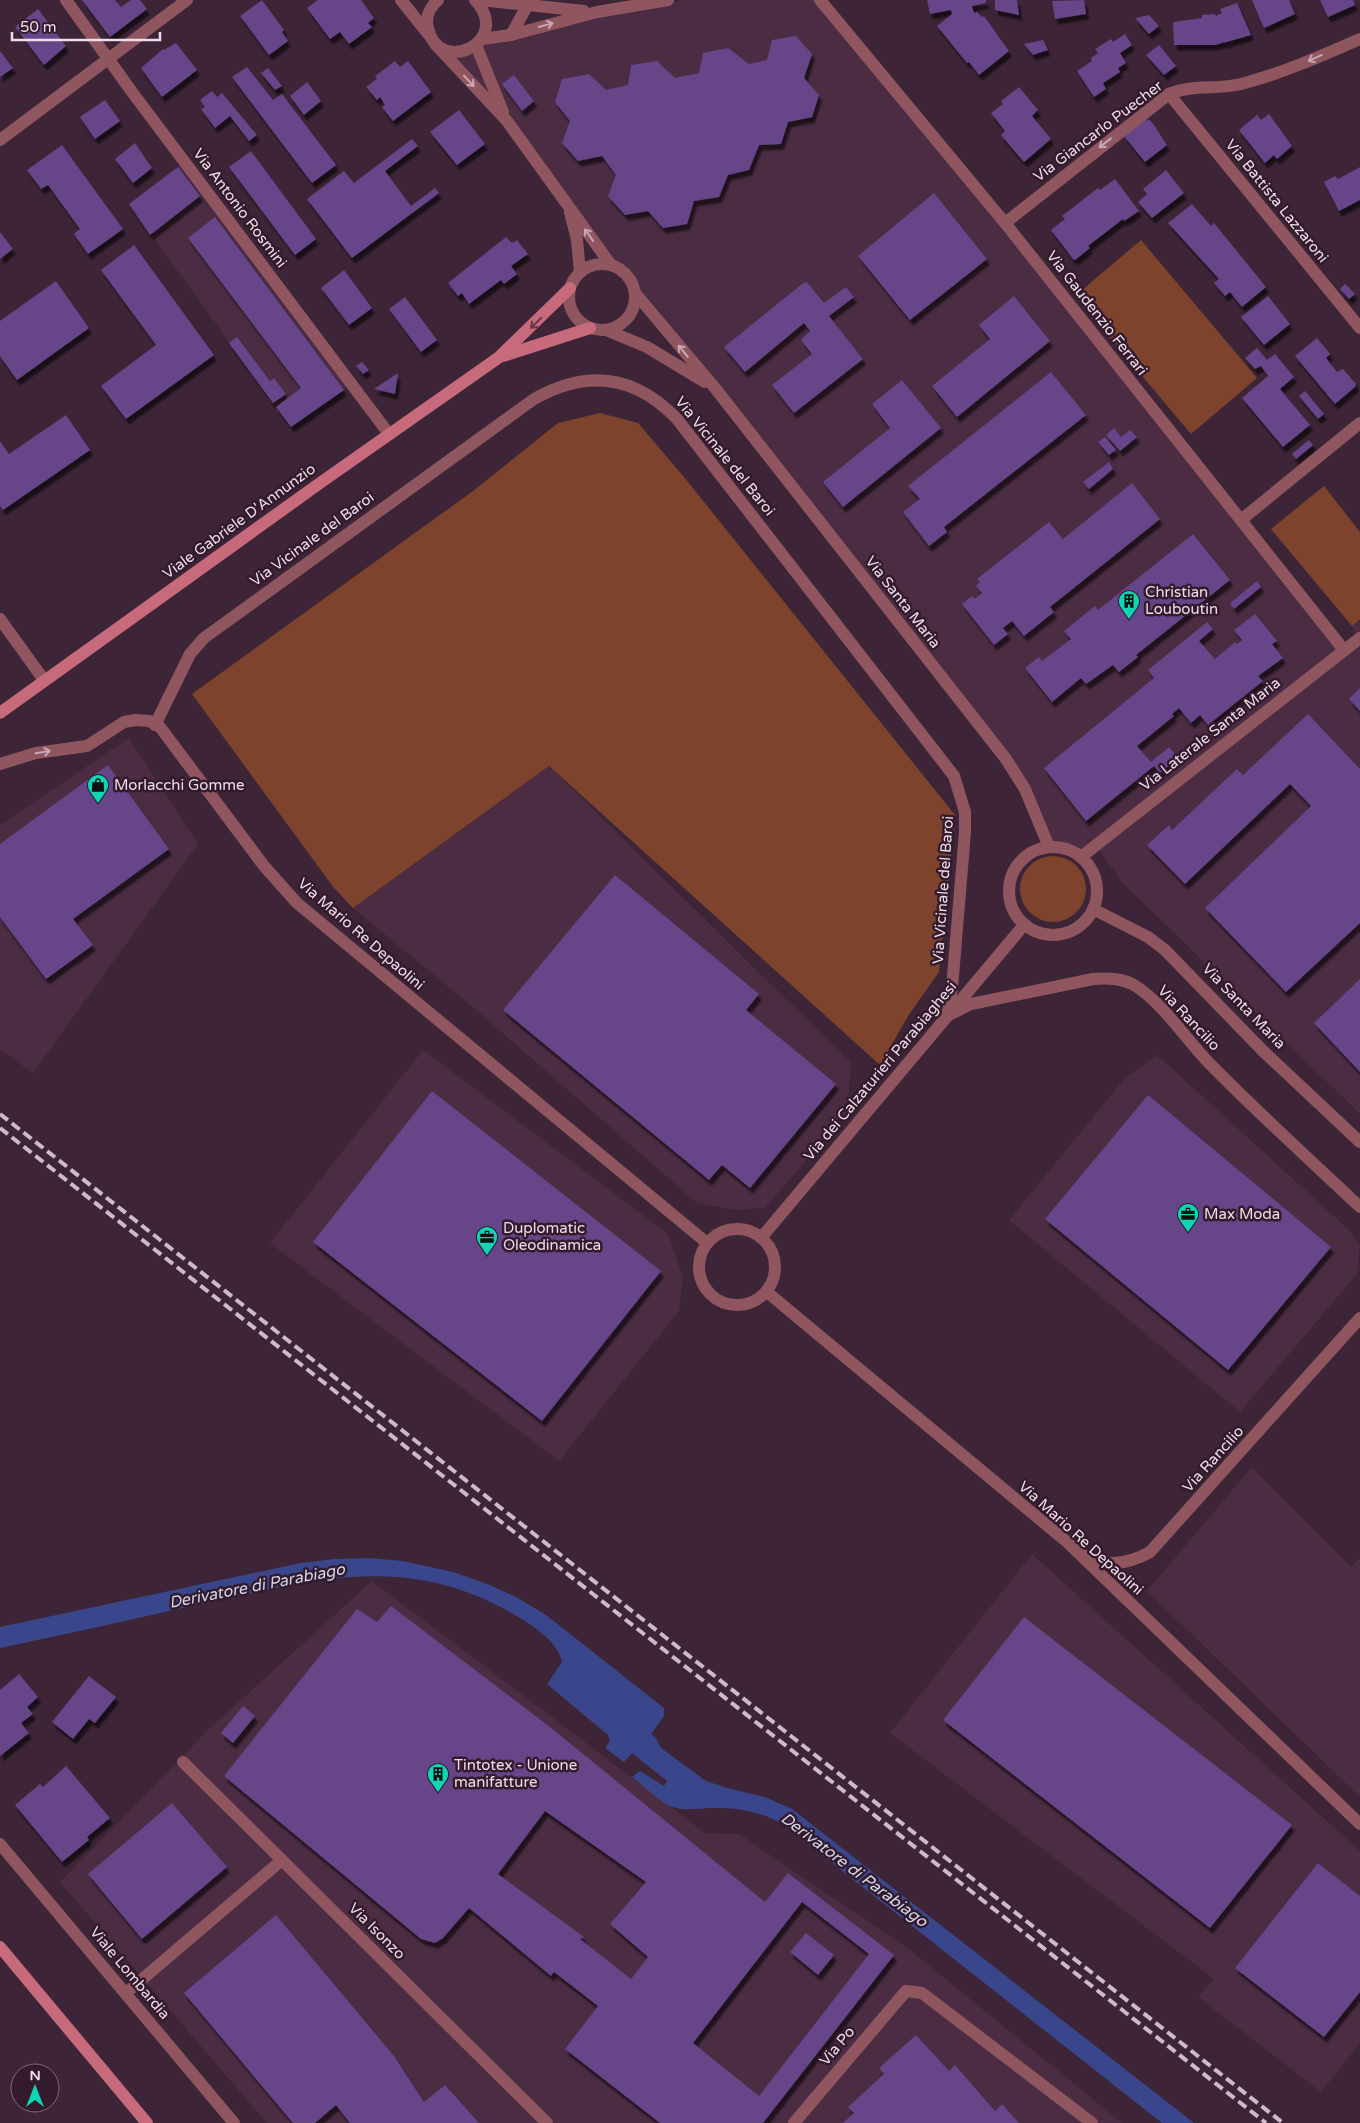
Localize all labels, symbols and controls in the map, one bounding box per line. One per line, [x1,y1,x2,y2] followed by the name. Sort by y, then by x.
[12,10,160,42] scale bar
[20,18,57,36] text: 50 m
[538,20,554,29] one-way arrow
[1308,54,1323,64] one-way arrow
[464,74,475,87] one-way arrow
[1030,76,1166,185] street label: Via Giancarlo Puecher
[1222,136,1332,266] street label: Via Battista Lazzaroni
[1099,138,1112,149] one-way arrow
[189,145,291,271] street label: Via Antonio Rosmini
[584,228,594,242] one-way arrow
[1043,247,1151,379] street label: Via Gaudenzio Ferrari
[529,317,542,329] one-way arrow
[678,345,689,358] one-way arrow
[671,393,779,519] street label: Via Vicinale del Baroi
[159,460,319,582] street label: Viale Gabriele D'Annunzio
[247,488,377,590] street label: Via Vicinale del Baroi
[861,552,945,652] street label: Via Santa Maria
[1145,583,1218,618] place label: Christian Louboutin
[1117,589,1141,620] building icon: Christian Louboutin
[1136,674,1284,794] street label: Via Laterale Santa Maria
[35,747,51,757] one-way arrow
[86,773,110,804] shop icon: Morlacchi Gomme
[114,776,245,794] place label: Morlacchi Gomme
[929,815,957,965] street label: Via Vicinale del Baroi
[294,874,428,994] street label: Via Mario Re Depaolini
[1199,960,1289,1052] street label: Via Santa Maria
[800,978,960,1164] street label: Via dei Calzaturieri Parabiaghesi
[1154,982,1224,1054] street label: Via Rancilio
[1176,1202,1200,1233] office icon: Max Moda
[1204,1205,1280,1223] place label: Max Moda
[503,1219,601,1254] place label: Duplomatic Oleodinamica
[475,1225,499,1256] office icon: Duplomatic Oleodinamica
[1179,1422,1247,1496] street label: Via Rancilio
[1015,1477,1147,1599] street label: Via Mario Re Depaolini
[167,1559,348,1613] water label: Derivatore di Parabiago
[454,1756,577,1791] place label: Tintotex - Unione manifatture
[426,1762,450,1793] building icon: Tintotex - Unione manifatture
[777,1808,932,1932] water label: Derivatore di Parabiago
[345,1899,409,1963] street label: Via Isonzo
[86,1923,174,2023] street label: Viale Lombardia
[816,2023,858,2069] street label: Via Po
[10,2063,60,2113] north arrow
[29,2067,41,2084] text: N

